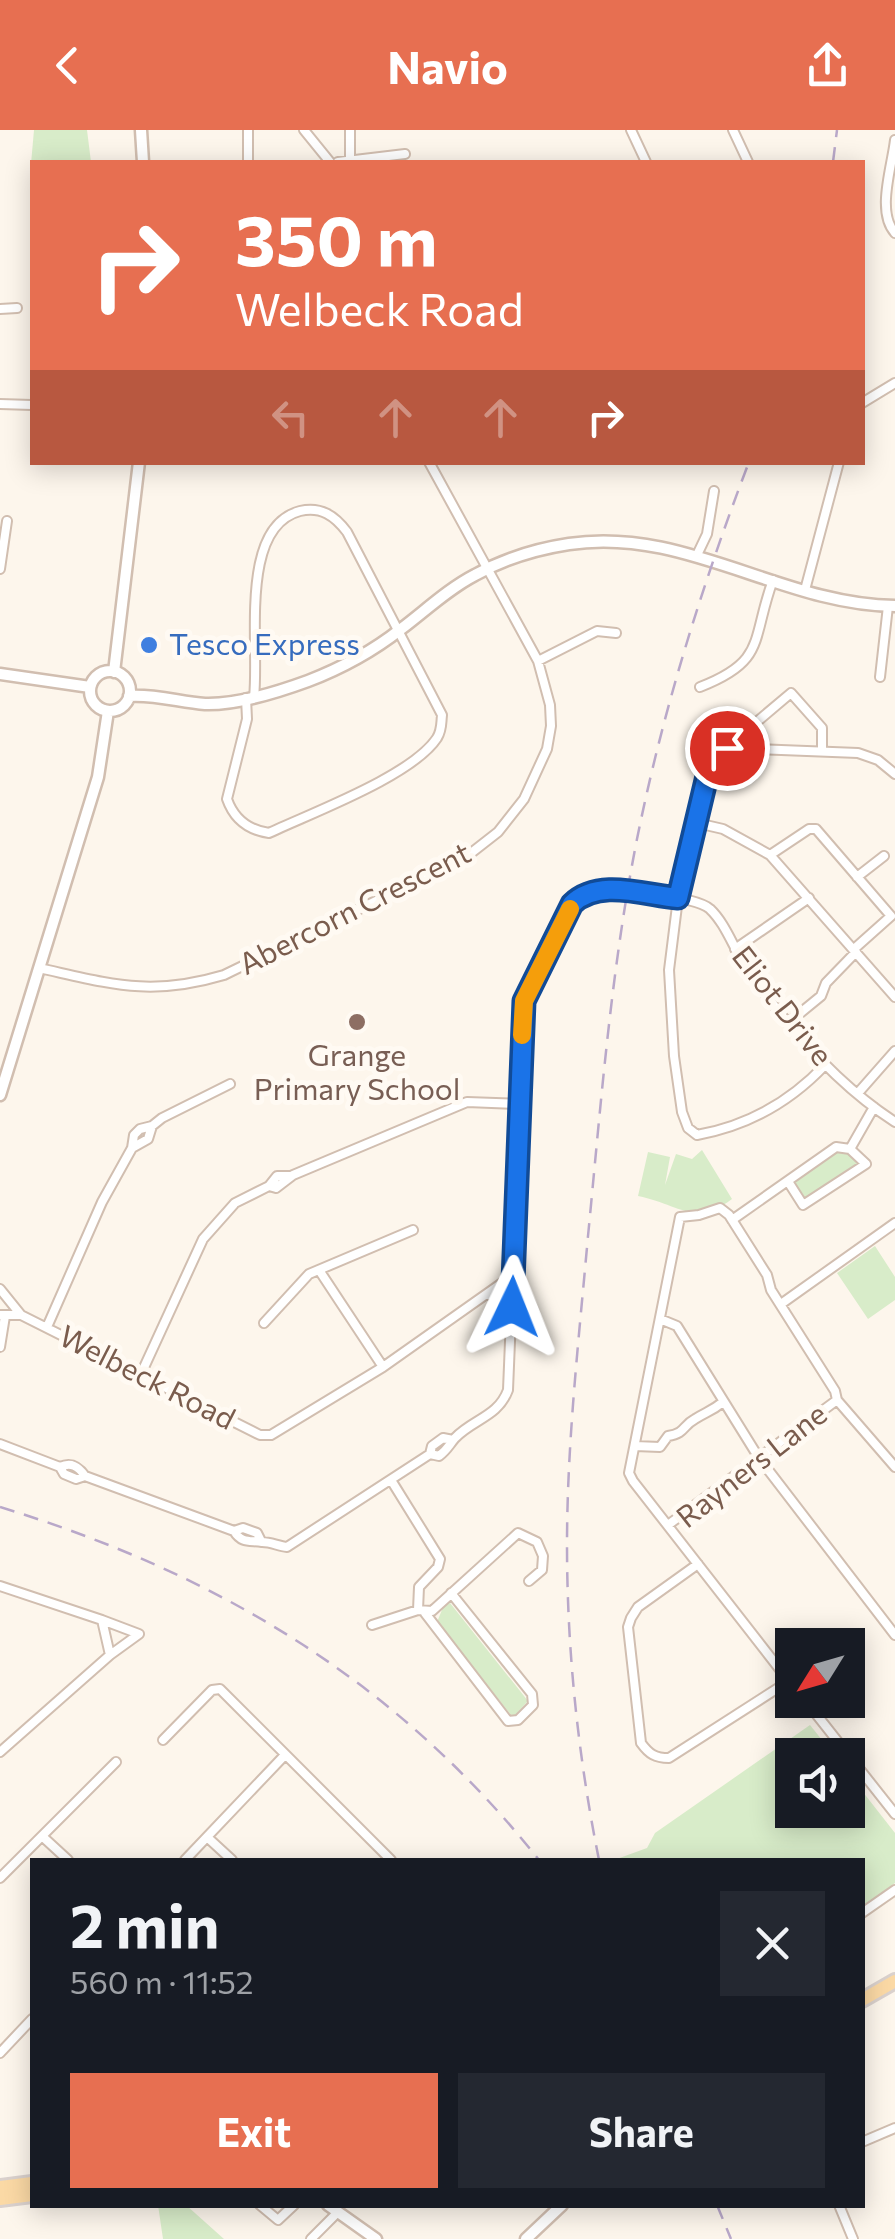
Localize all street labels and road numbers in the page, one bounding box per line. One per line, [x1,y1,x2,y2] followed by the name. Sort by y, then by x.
[232,832,476,981] street label: Abercorn Crescent
[726,937,842,1072] street label: Eliot Drive
[54,1316,242,1436] street label: Welbeck Road
[668,1394,833,1534] street label: Rayners Lane

